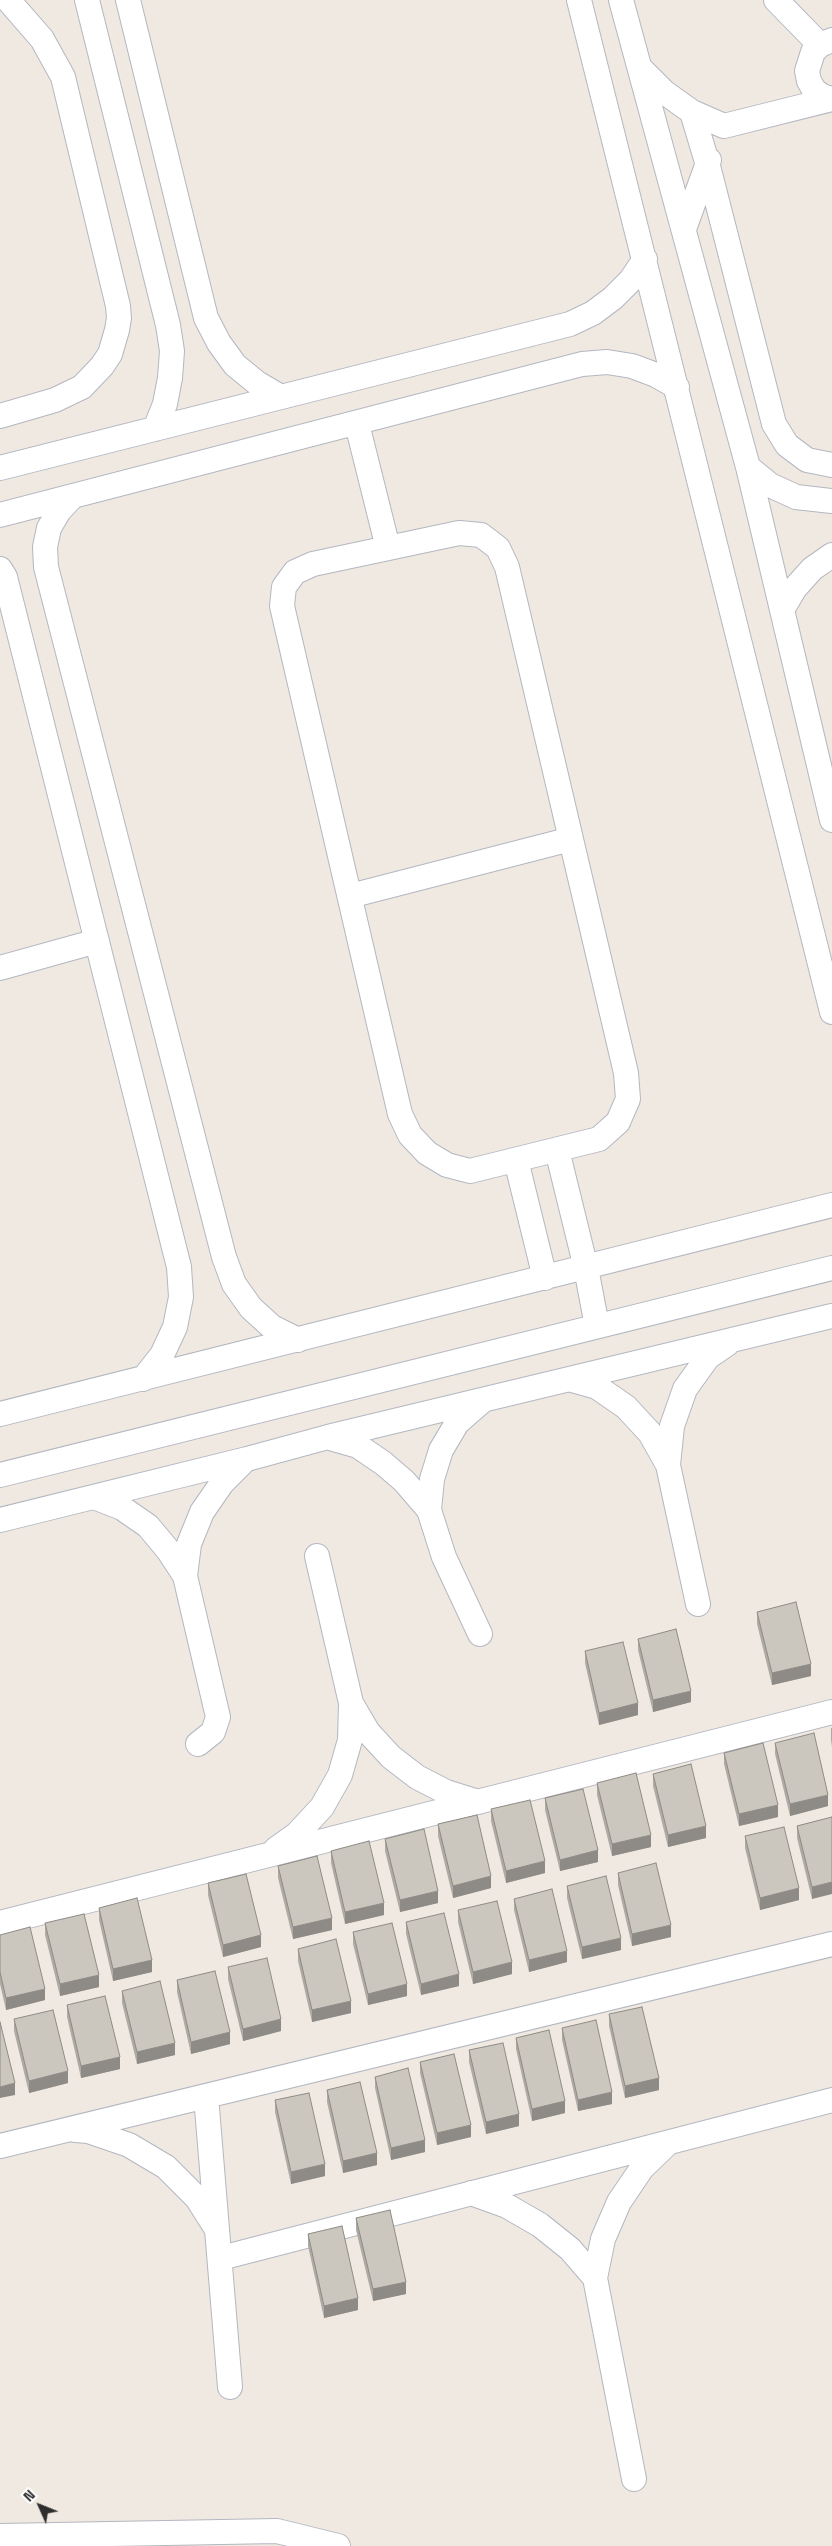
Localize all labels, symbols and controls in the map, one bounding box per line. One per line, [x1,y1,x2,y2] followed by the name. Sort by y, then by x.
[15,2481,65,2531] north arrow
[19,2486,39,2505] text: N

